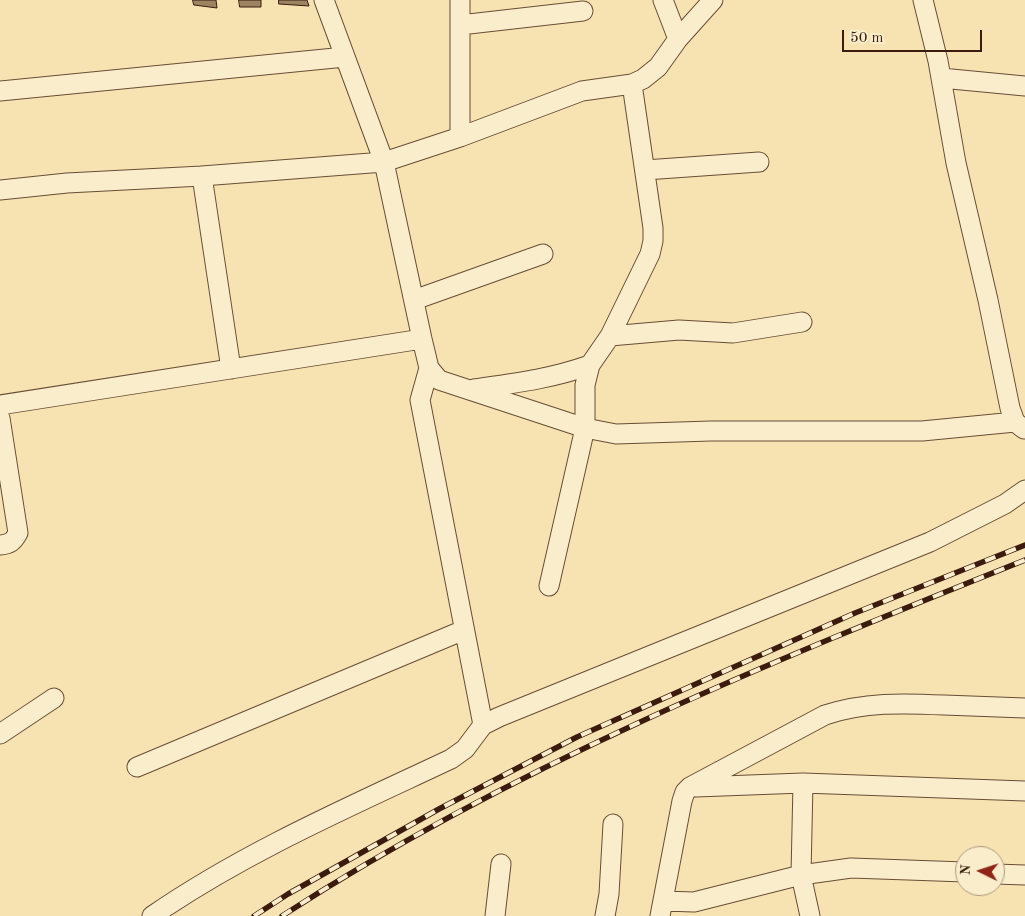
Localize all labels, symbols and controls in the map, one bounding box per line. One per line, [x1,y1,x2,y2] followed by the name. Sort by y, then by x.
[845,20,985,52] scale bar
[850,31,884,46] text: 50 m
[955,846,1005,896] north arrow
[959,864,973,876] text: N

